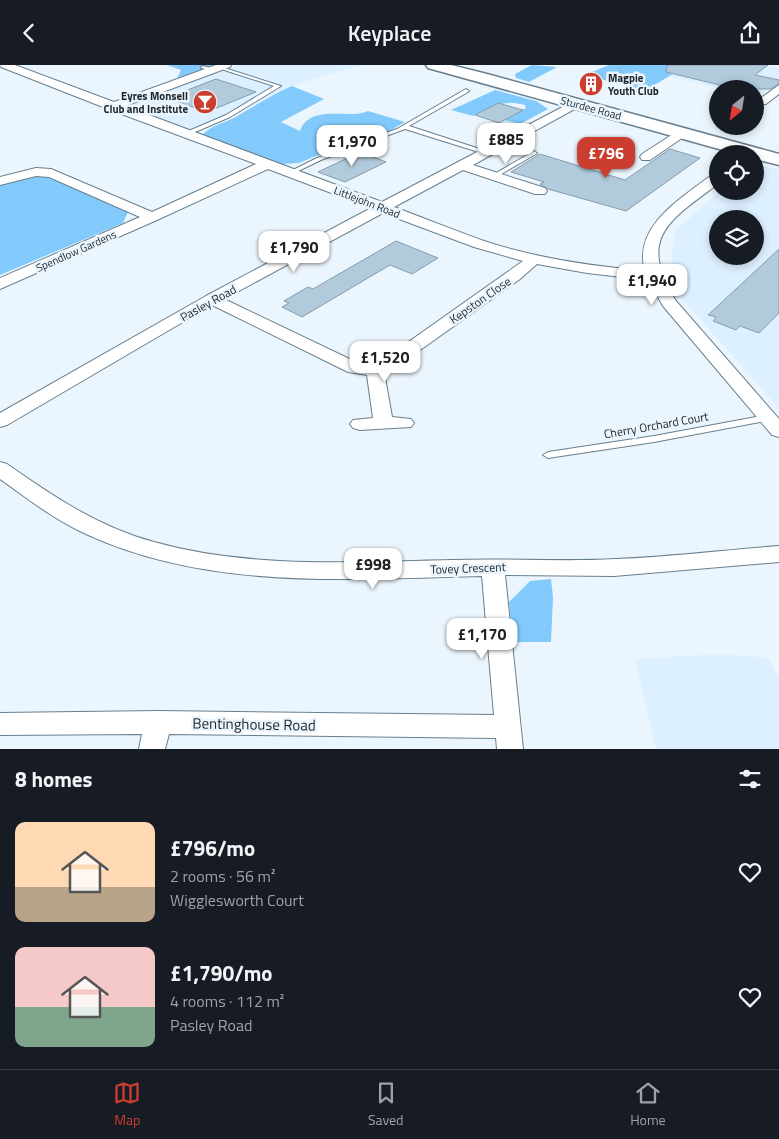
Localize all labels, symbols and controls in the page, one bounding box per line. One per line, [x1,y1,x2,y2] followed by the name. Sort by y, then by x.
[348,16,431,50] text: Keyplace
[15,19,43,47] icon: back
[736,19,764,47] icon: share
[608,70,659,99] place label: Magpie Youth Club
[578,71,604,97] building icon: Magpie Youth Club
[709,80,764,135] north arrow
[709,80,764,265] map controls
[103,88,188,117] place label: Eyres Monsell Club and Institute
[192,89,218,115] bar icon: Eyres Monsell Club and Institute
[559,92,623,124] street label: Sturdee Road
[476,123,536,165] pin: £885
[311,124,393,167] pin: £1,970
[488,127,524,151] text: £885
[327,129,377,153] text: £1,970
[576,137,636,179] pin: £796
[588,141,624,165] text: £796
[709,145,764,200] button: locate
[332,182,403,222] street label: Littlejohn Road
[709,210,764,265] button: layers
[33,226,119,276] street label: Spendlow Gardens
[253,231,335,273] pin: £1,790
[269,235,319,259] text: £1,790
[611,263,693,306] pin: £1,940
[627,268,677,292] text: £1,940
[445,272,515,328] street label: Kepston Close
[176,280,240,326] street label: Pasley Road
[344,341,426,383] pin: £1,520
[360,345,410,369] text: £1,520
[602,406,711,444] street label: Cherry Orchard Court
[343,547,403,590] pin: £998
[355,552,391,576] text: £998
[430,557,507,579] street label: Tovey Crescent
[441,617,523,660] pin: £1,170
[457,622,507,646] text: £1,170
[192,711,316,737] street label: Bentinghouse Road
[15,763,92,795] text: 8 homes
[736,765,764,793] icon: filters
[170,832,255,864] text: £796/mo
[55,842,115,902] icon: home
[736,858,764,886] icon: heart
[170,864,275,888] text: 2 rooms · 56 m²
[170,888,304,912] text: Wigglesworth Court
[170,957,272,989] text: £1,790/mo
[55,967,115,1027] icon: home
[736,983,764,1011] icon: heart
[170,989,284,1013] text: 4 rooms · 112 m²
[170,1013,252,1037] text: Pasley Road
[113,1079,141,1130] tab: Map
[368,1079,404,1130] tab: Saved
[630,1079,666,1130] tab: Home

